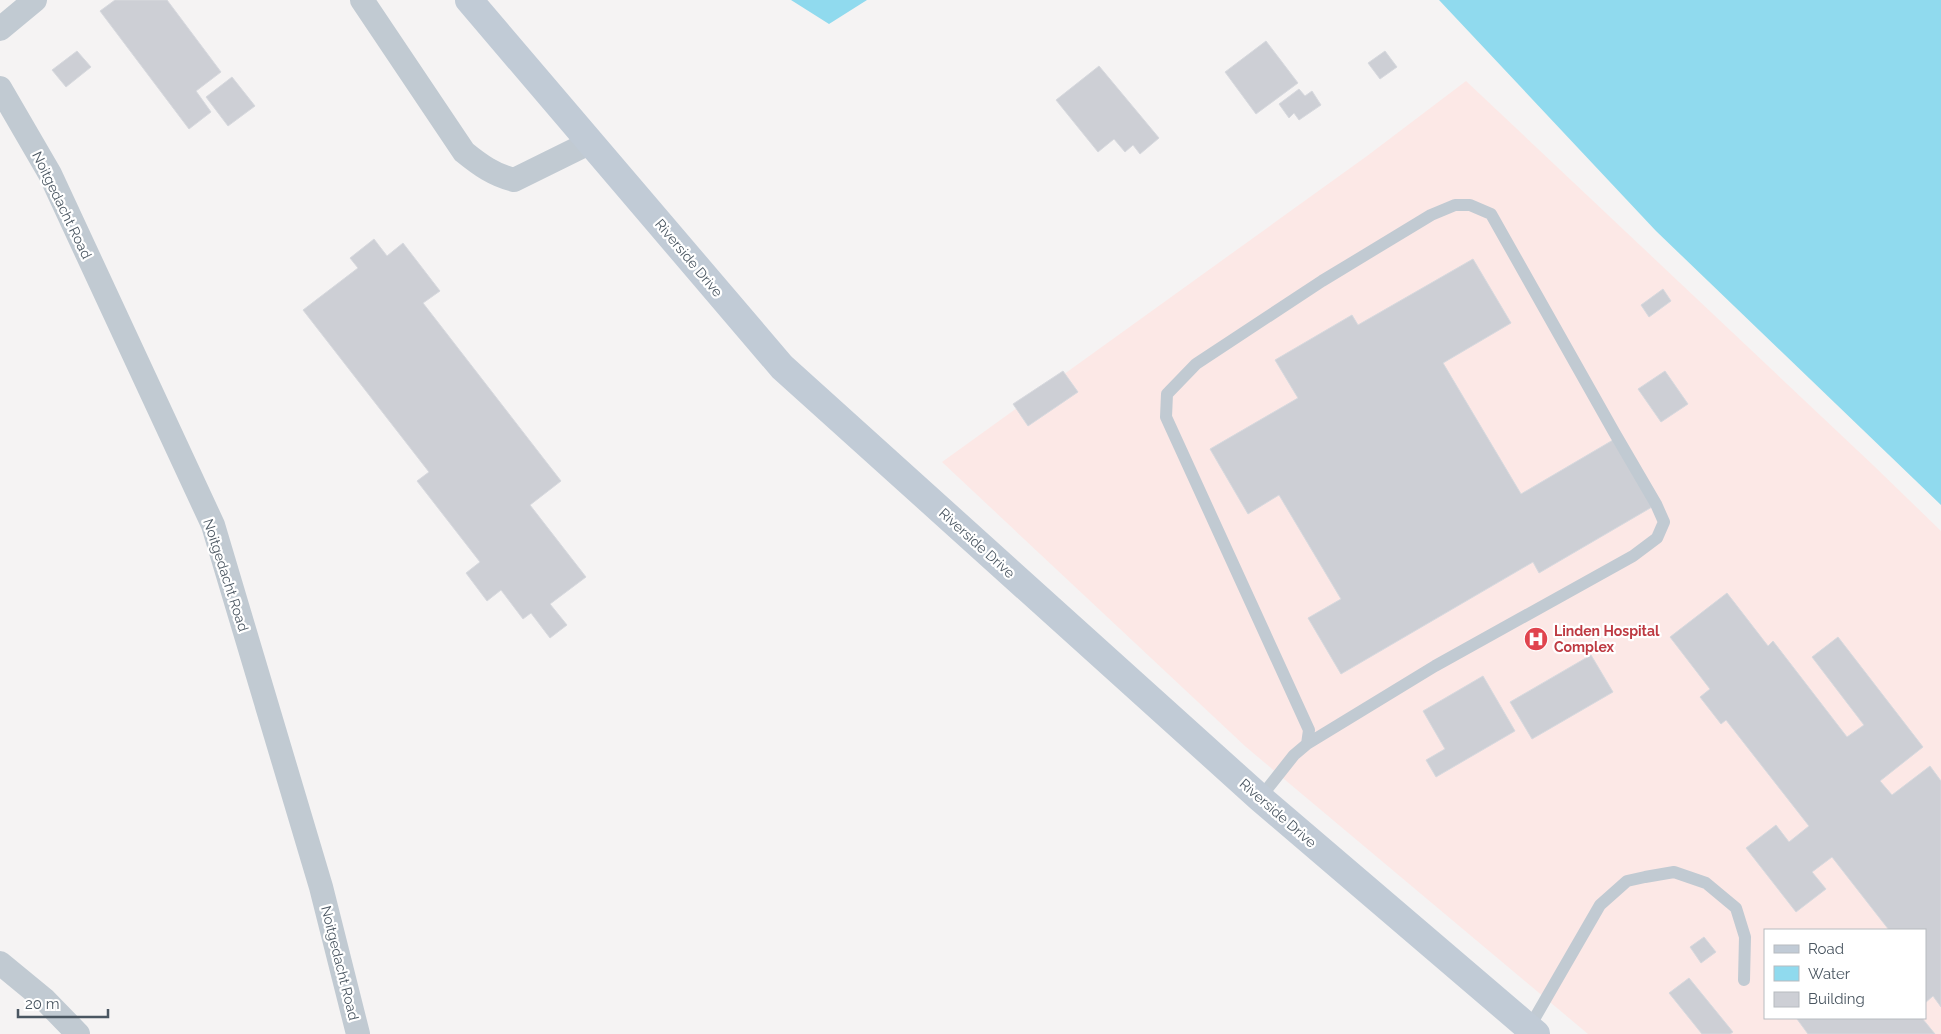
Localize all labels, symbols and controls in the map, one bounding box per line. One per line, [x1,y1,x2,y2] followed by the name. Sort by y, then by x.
[29,149,95,261] street label: Noitgedacht Road
[652,216,726,300] street label: Riverside Drive
[936,505,1018,581] street label: Riverside Drive
[200,517,252,633] street label: Noitgedacht Road
[1554,623,1660,655] place label: Linden Hospital Complex
[1523,626,1549,652] hospital icon: Linden Hospital Complex
[1236,775,1320,851] street label: Riverside Drive
[318,904,362,1022] street label: Noitgedacht Road
[1764,929,1926,1019] legend
[1808,940,1844,958] text: Road
[1808,965,1851,983] text: Water
[18,986,108,1018] scale bar
[1808,990,1865,1008] text: Building
[25,995,60,1013] text: 20 m

